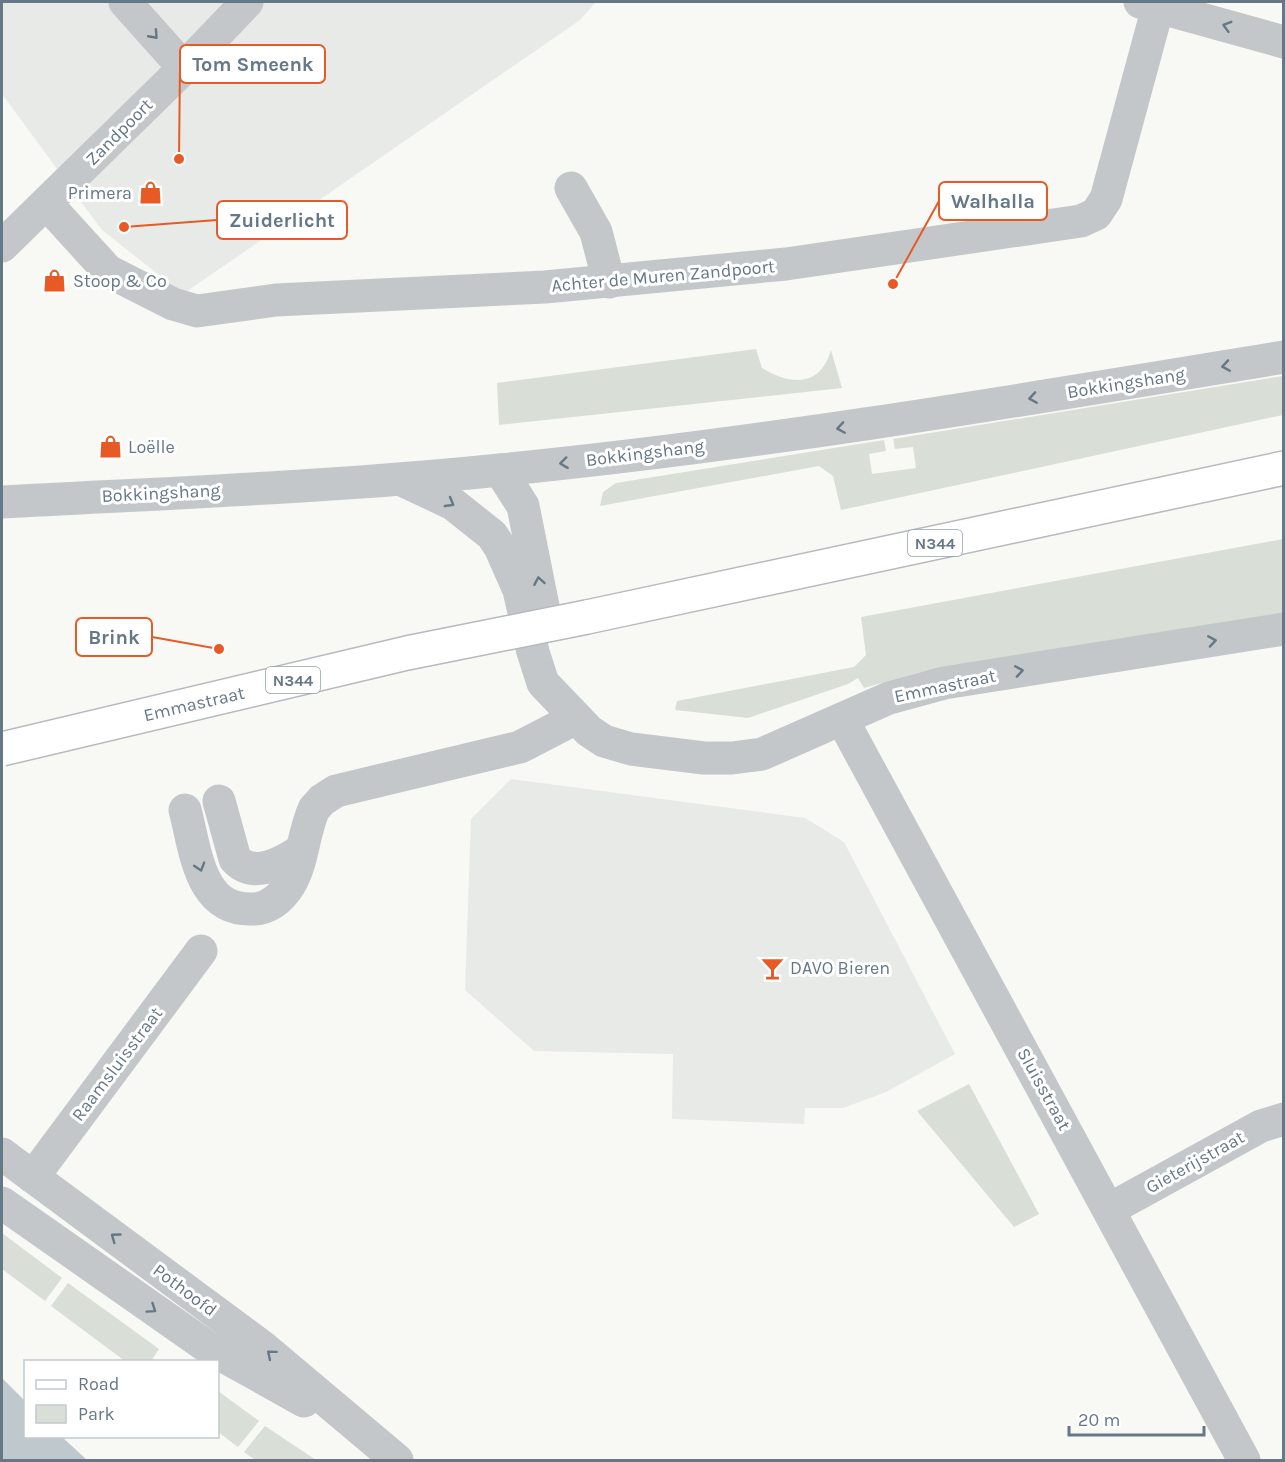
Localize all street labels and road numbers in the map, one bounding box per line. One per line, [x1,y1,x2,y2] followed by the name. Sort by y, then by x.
[81,94,157,170] street label: Zandpoort
[550,255,776,297] street label: Achter de Muren Zandpoort
[1066,363,1186,403] street label: Bokkingshang
[585,435,705,471] street label: Bokkingshang
[101,479,221,507] street label: Bokkingshang
[908,530,962,556] road number: N344
[892,664,998,707] street label: Emmastraat
[266,667,320,693] road number: N344
[141,682,247,726] street label: Emmastraat
[67,1002,167,1125] street label: Raamsluisstraat
[1012,1044,1076,1134] street label: Sluisstraat
[1142,1126,1248,1198] street label: Gieterijstraat
[149,1259,221,1321] street label: Pothoofd

